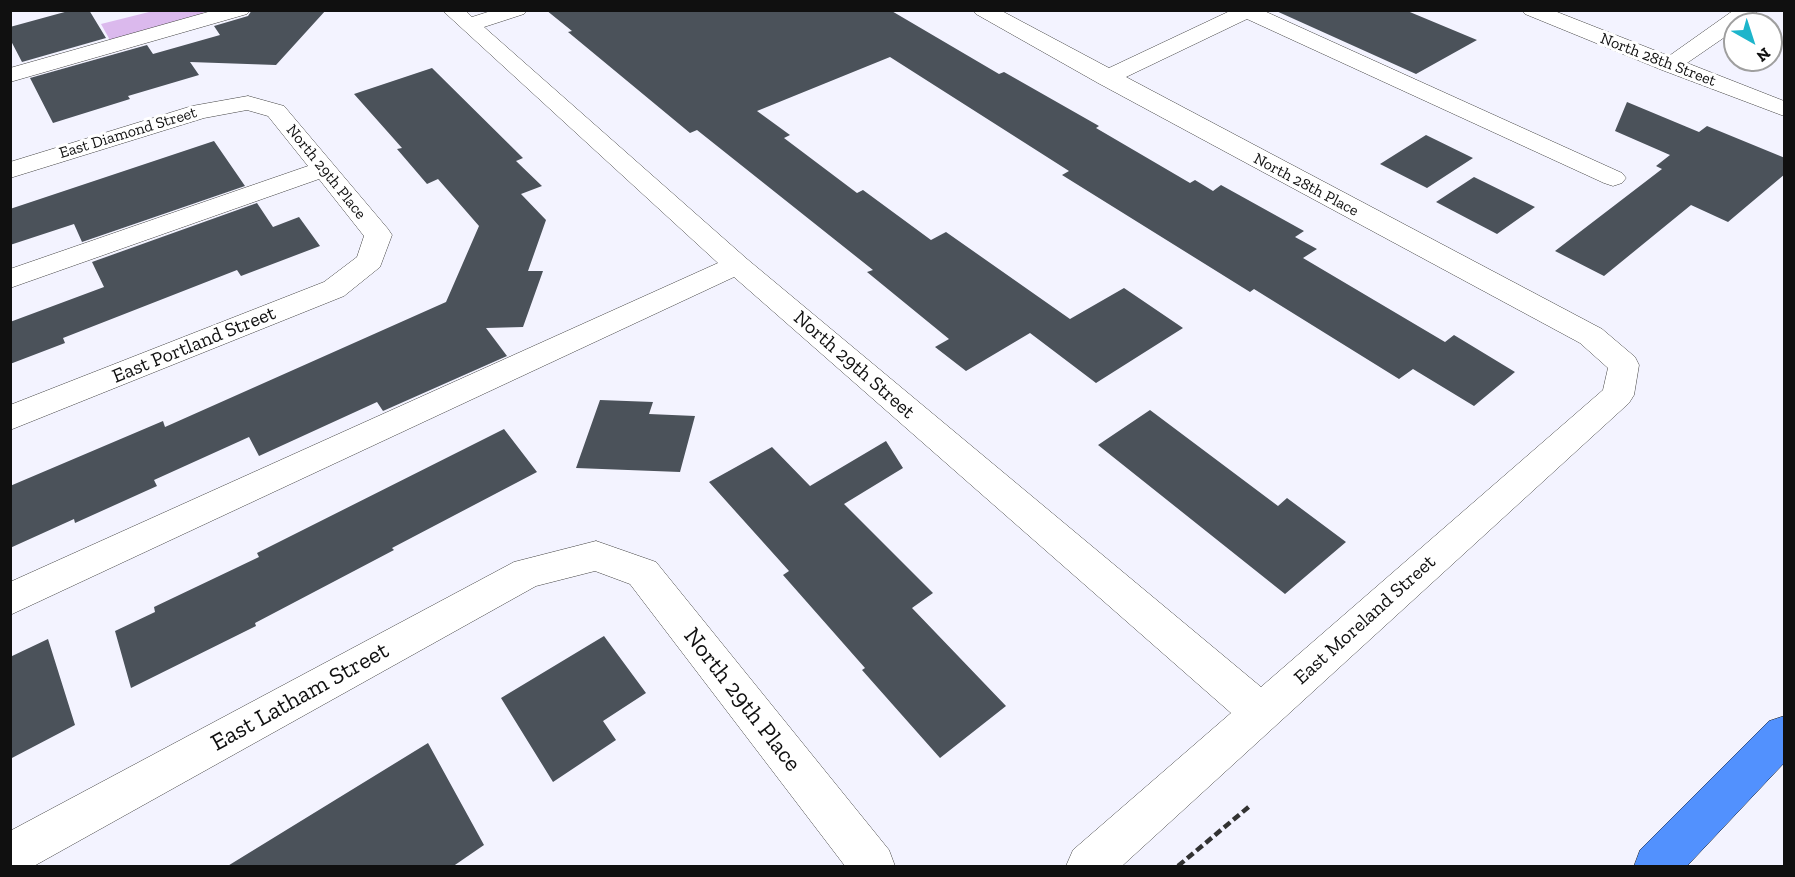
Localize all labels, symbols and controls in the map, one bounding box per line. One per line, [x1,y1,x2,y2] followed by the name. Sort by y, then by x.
[1723,12,1783,72] north arrow
[1597,29,1719,91] street label: North 28th Street
[1753,44,1774,66] text: N
[57,103,199,163] street label: East Diamond Street
[282,121,370,223] street label: North 29th Place
[1250,149,1362,221] street label: North 28th Place
[109,301,279,389] street label: East Portland Street
[788,306,920,424] street label: North 29th Street
[1289,550,1441,690] street label: East Moreland Street
[677,622,807,778] street label: North 29th Place
[206,636,394,758] street label: East Latham Street

